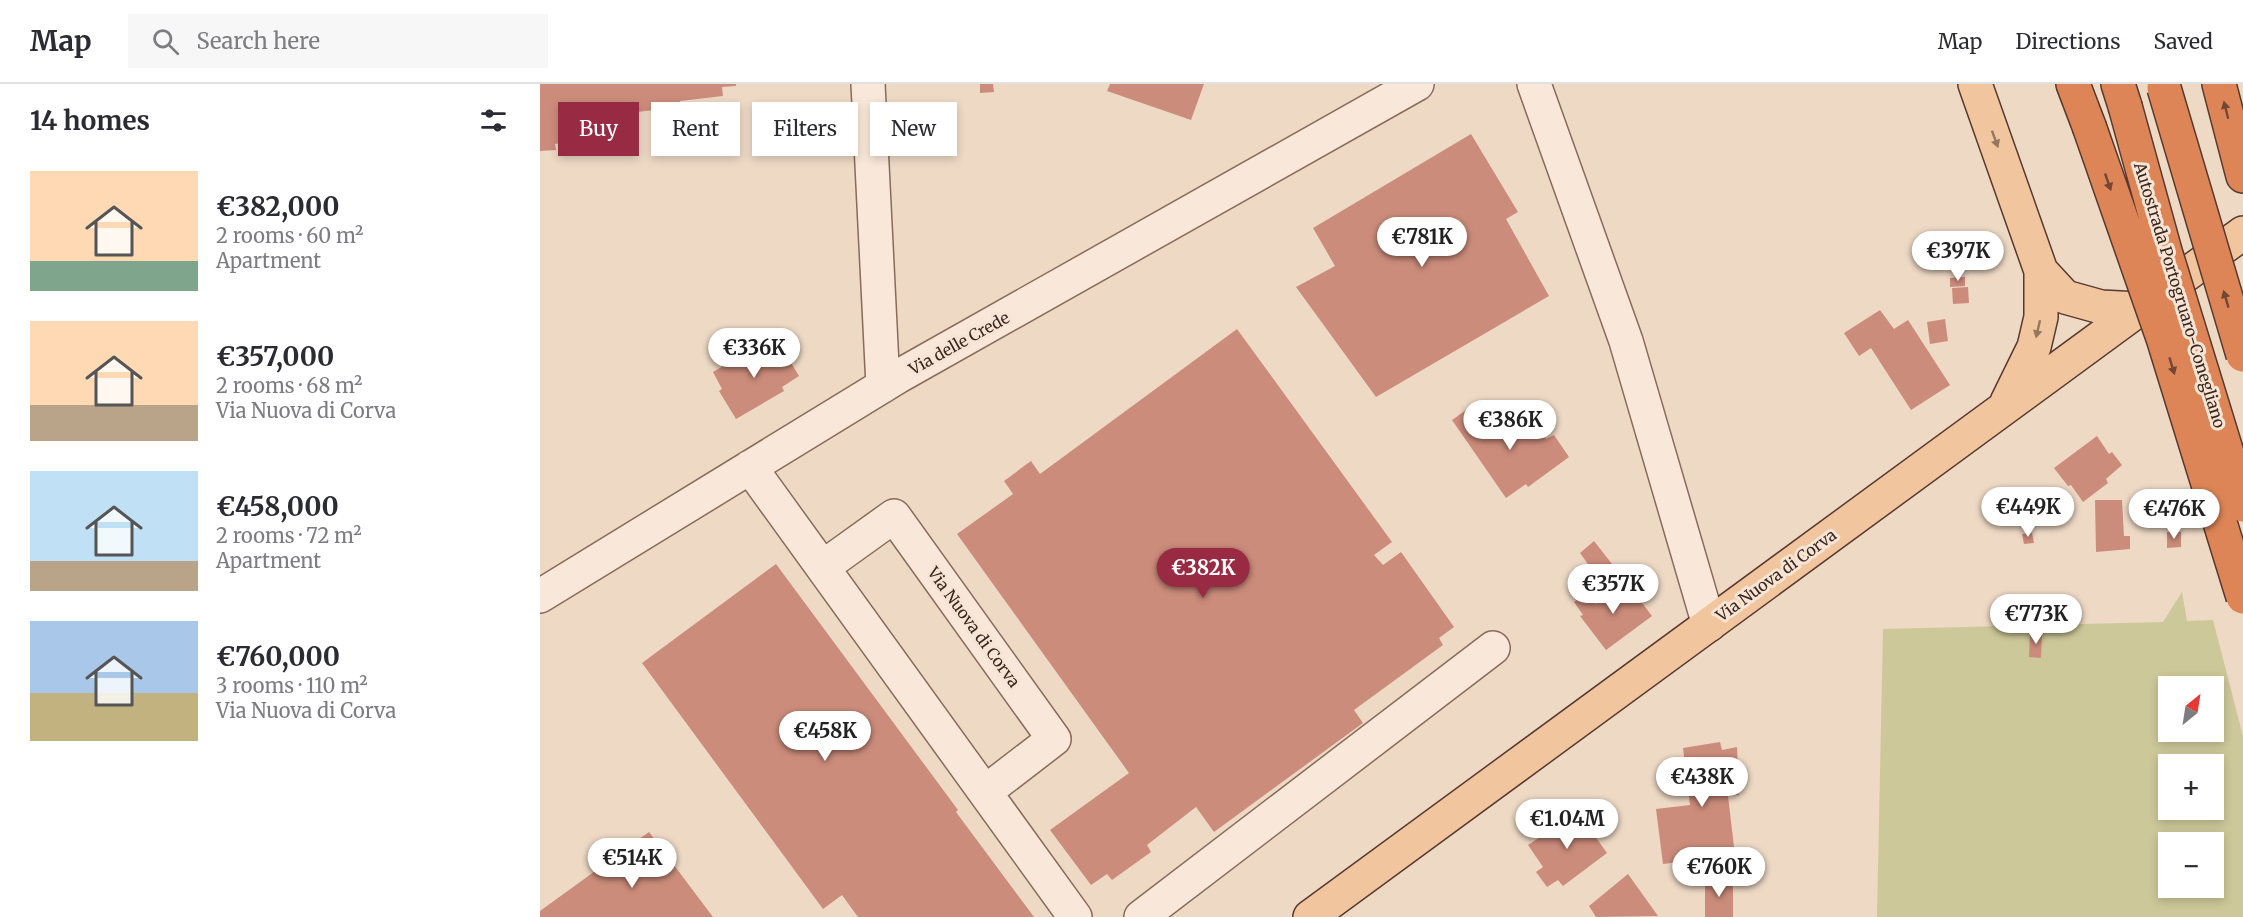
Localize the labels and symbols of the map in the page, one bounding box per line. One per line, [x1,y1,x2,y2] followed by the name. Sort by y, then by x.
[2221,101,2230,119] one-way arrow
[1990,130,2000,148] one-way arrow
[2130,159,2230,430] street label: Autostrada Portogruaro-Conegliano
[2104,173,2114,191] one-way arrow
[1380,217,1464,268] pin: €781K
[1916,231,2000,282] pin: €397K
[2221,290,2230,308] one-way arrow
[904,307,1013,379] street label: Via delle Crede
[2033,320,2043,339] one-way arrow
[712,328,796,379] pin: €336K
[2167,357,2177,375] one-way arrow
[1468,400,1552,451] pin: €386K
[1986,487,2070,538] pin: €449K
[2132,489,2216,540] pin: €476K
[1711,524,1841,626] street label: Via Nuova di Corva
[1161,548,1245,599] pin: €382K
[923,562,1025,692] street label: Via Nuova di Corva
[1571,564,1655,615] pin: €357K
[1994,594,2078,645] pin: €773K
[2158,676,2224,742] north arrow
[783,711,867,762] pin: €458K
[1660,757,1744,808] pin: €438K
[1518,799,1616,850] pin: €1.04M
[590,838,674,889] pin: €514K
[1677,847,1761,898] pin: €760K

